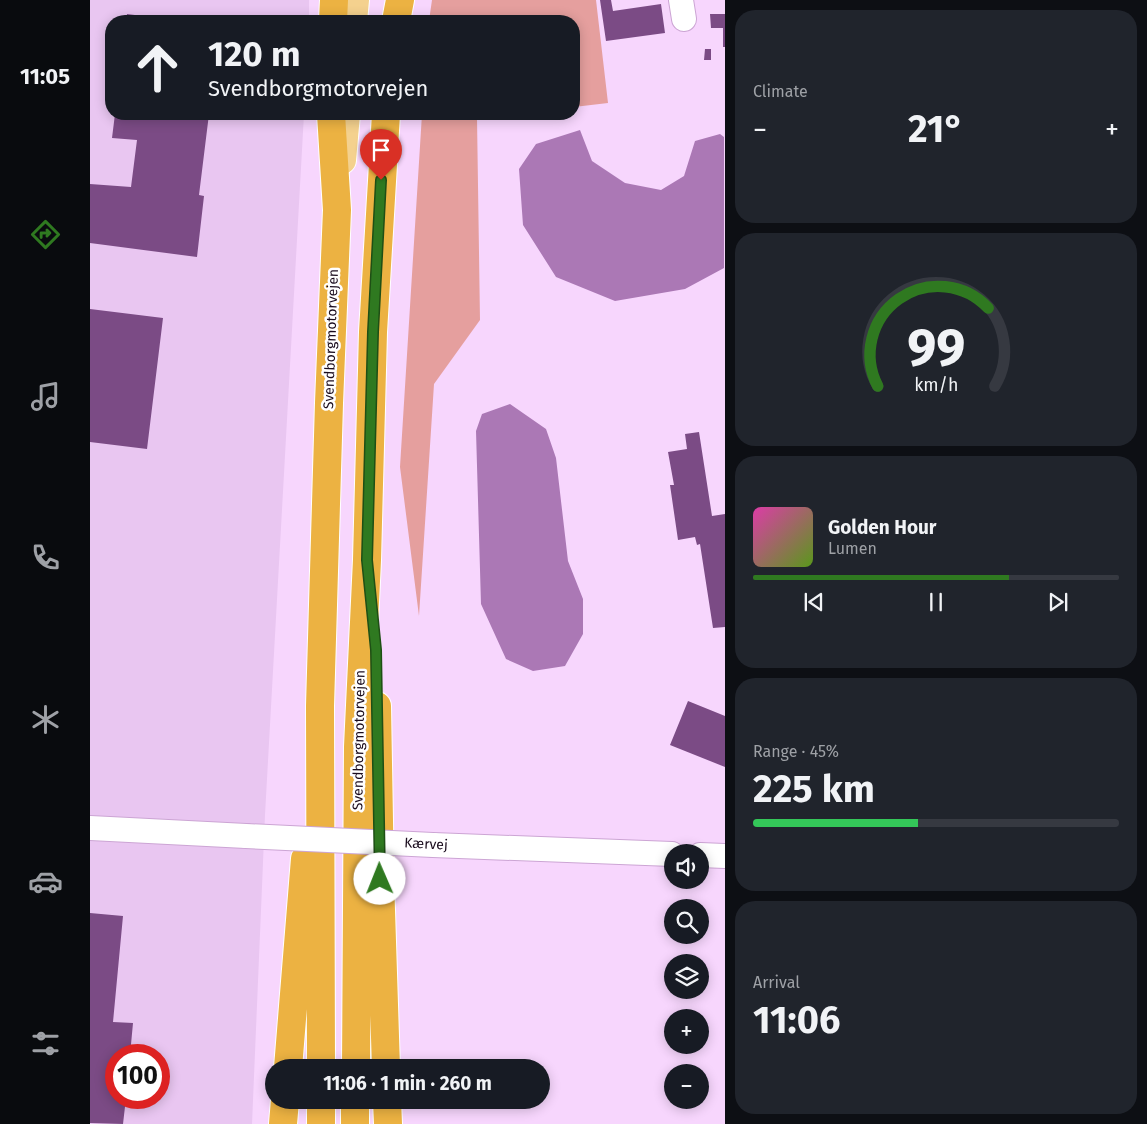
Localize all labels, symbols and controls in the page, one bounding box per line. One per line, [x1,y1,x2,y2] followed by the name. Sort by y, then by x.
[208,33,301,75] text: 120 m
[125,35,190,100] icon: ahead
[20,63,70,90] text: 11:05
[208,75,429,102] text: Svendborgmotorvejen
[753,82,808,101] text: Climate
[908,106,964,152] text: 21°
[753,113,767,146] text: −
[1105,113,1119,146] text: +
[360,129,402,180] pin
[367,136,395,164] icon: arrive
[28,217,63,252] icon: directions
[320,269,342,409] street label: Svendborgmotorvejen
[907,316,965,379] text: 99
[914,374,958,396] text: km/h
[28,379,63,414] icon: music
[828,516,937,539] text: Golden Hour
[828,539,877,558] text: Lumen
[28,540,63,575] icon: phone
[800,588,828,616] icon: previous
[922,588,950,616] icon: pause
[1044,588,1072,616] icon: next
[349,670,369,810] street label: Svendborgmotorvejen
[28,702,63,737] icon: climate
[753,742,839,761] text: Range · 45%
[753,766,875,812] text: 225 km
[404,834,448,854] street label: Kærvej
[664,844,709,1109] map controls
[664,844,709,889] button: sound
[353,852,405,904] position arrow
[28,864,63,899] icon: car
[664,899,709,944] button: search
[664,954,709,999] button: layers
[753,973,800,992] text: Arrival
[753,997,840,1043] text: 11:06
[664,1009,709,1054] button: +
[28,1026,63,1061] icon: filters
[105,1044,170,1109] speed limit sign: 100
[664,1064,709,1109] button: −
[323,1072,492,1095] text: 11:06 · 1 min · 260 m

